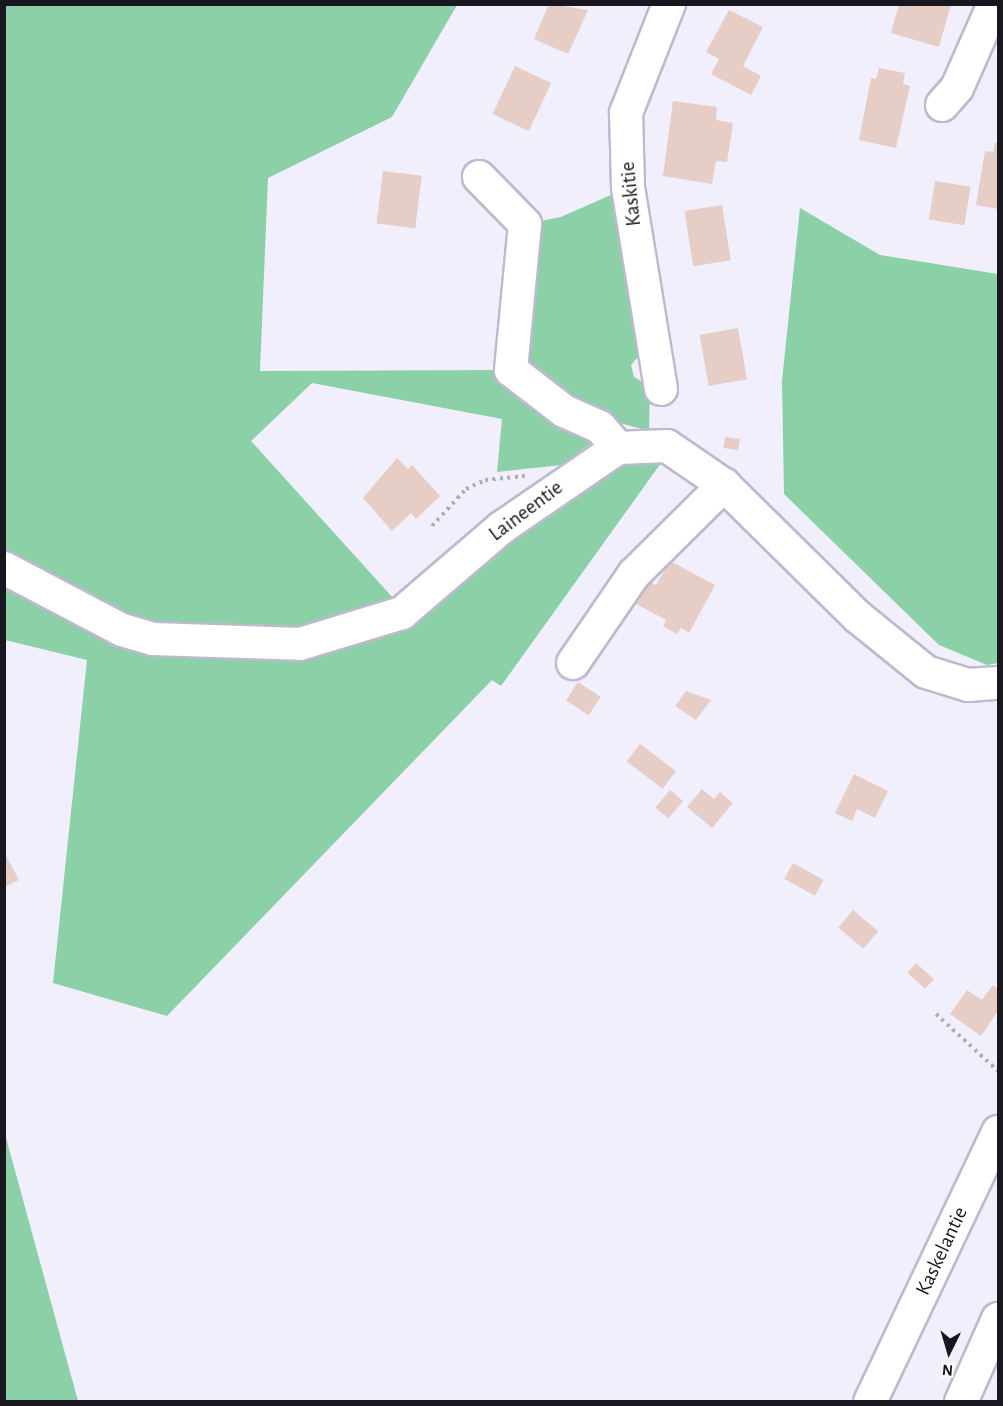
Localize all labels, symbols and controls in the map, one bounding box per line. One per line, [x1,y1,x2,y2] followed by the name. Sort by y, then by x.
[615,160,647,228] street label: Kaskitie
[484,475,568,547] street label: Laineentie
[911,1203,973,1299] street label: Kaskelantie
[919,1322,979,1382] north arrow
[941,1361,954,1378] text: N

